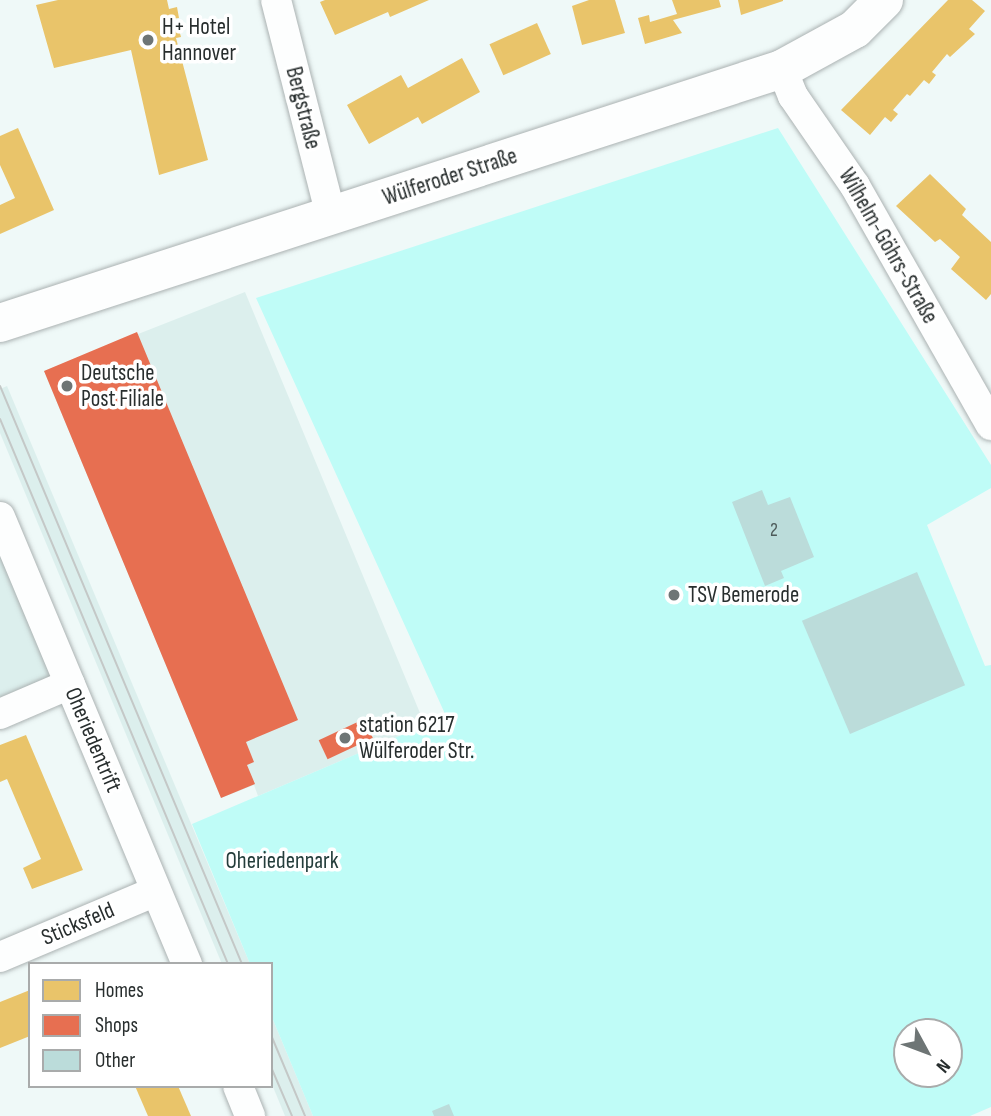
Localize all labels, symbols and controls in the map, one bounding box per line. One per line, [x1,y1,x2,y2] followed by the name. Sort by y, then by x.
[162,13,236,67] place label: H+ Hotel Hannover
[140,32,156,48] marker: H+ Hotel Hannover
[279,64,327,152] street label: Bergstraße
[379,142,521,212] street label: Wülferoder Straße
[832,163,944,329] street label: Wilhelm-Göhrs-Straße
[81,359,164,413] place label: Deutsche Post Filiale
[59,378,75,394] marker: Deutsche Post Filiale
[770,520,778,542] house number: 2
[688,581,799,609] place label: TSV Bemerode
[666,587,682,603] marker: TSV Bemerode
[59,684,127,796] street label: Oheriedentrift
[359,711,474,765] place label: station 6217 Wülferoder Str.
[337,730,353,746] marker: station 6217 Wülferoder Str.
[226,847,338,875] park label: Oheriedenpark
[37,896,119,952] street label: Sticksfeld
[28,962,273,1088] legend
[95,978,144,1003] text: Homes
[95,1013,138,1038] text: Shops
[893,1018,963,1088] north arrow
[95,1048,135,1073] text: Other
[931,1054,955,1077] text: N

